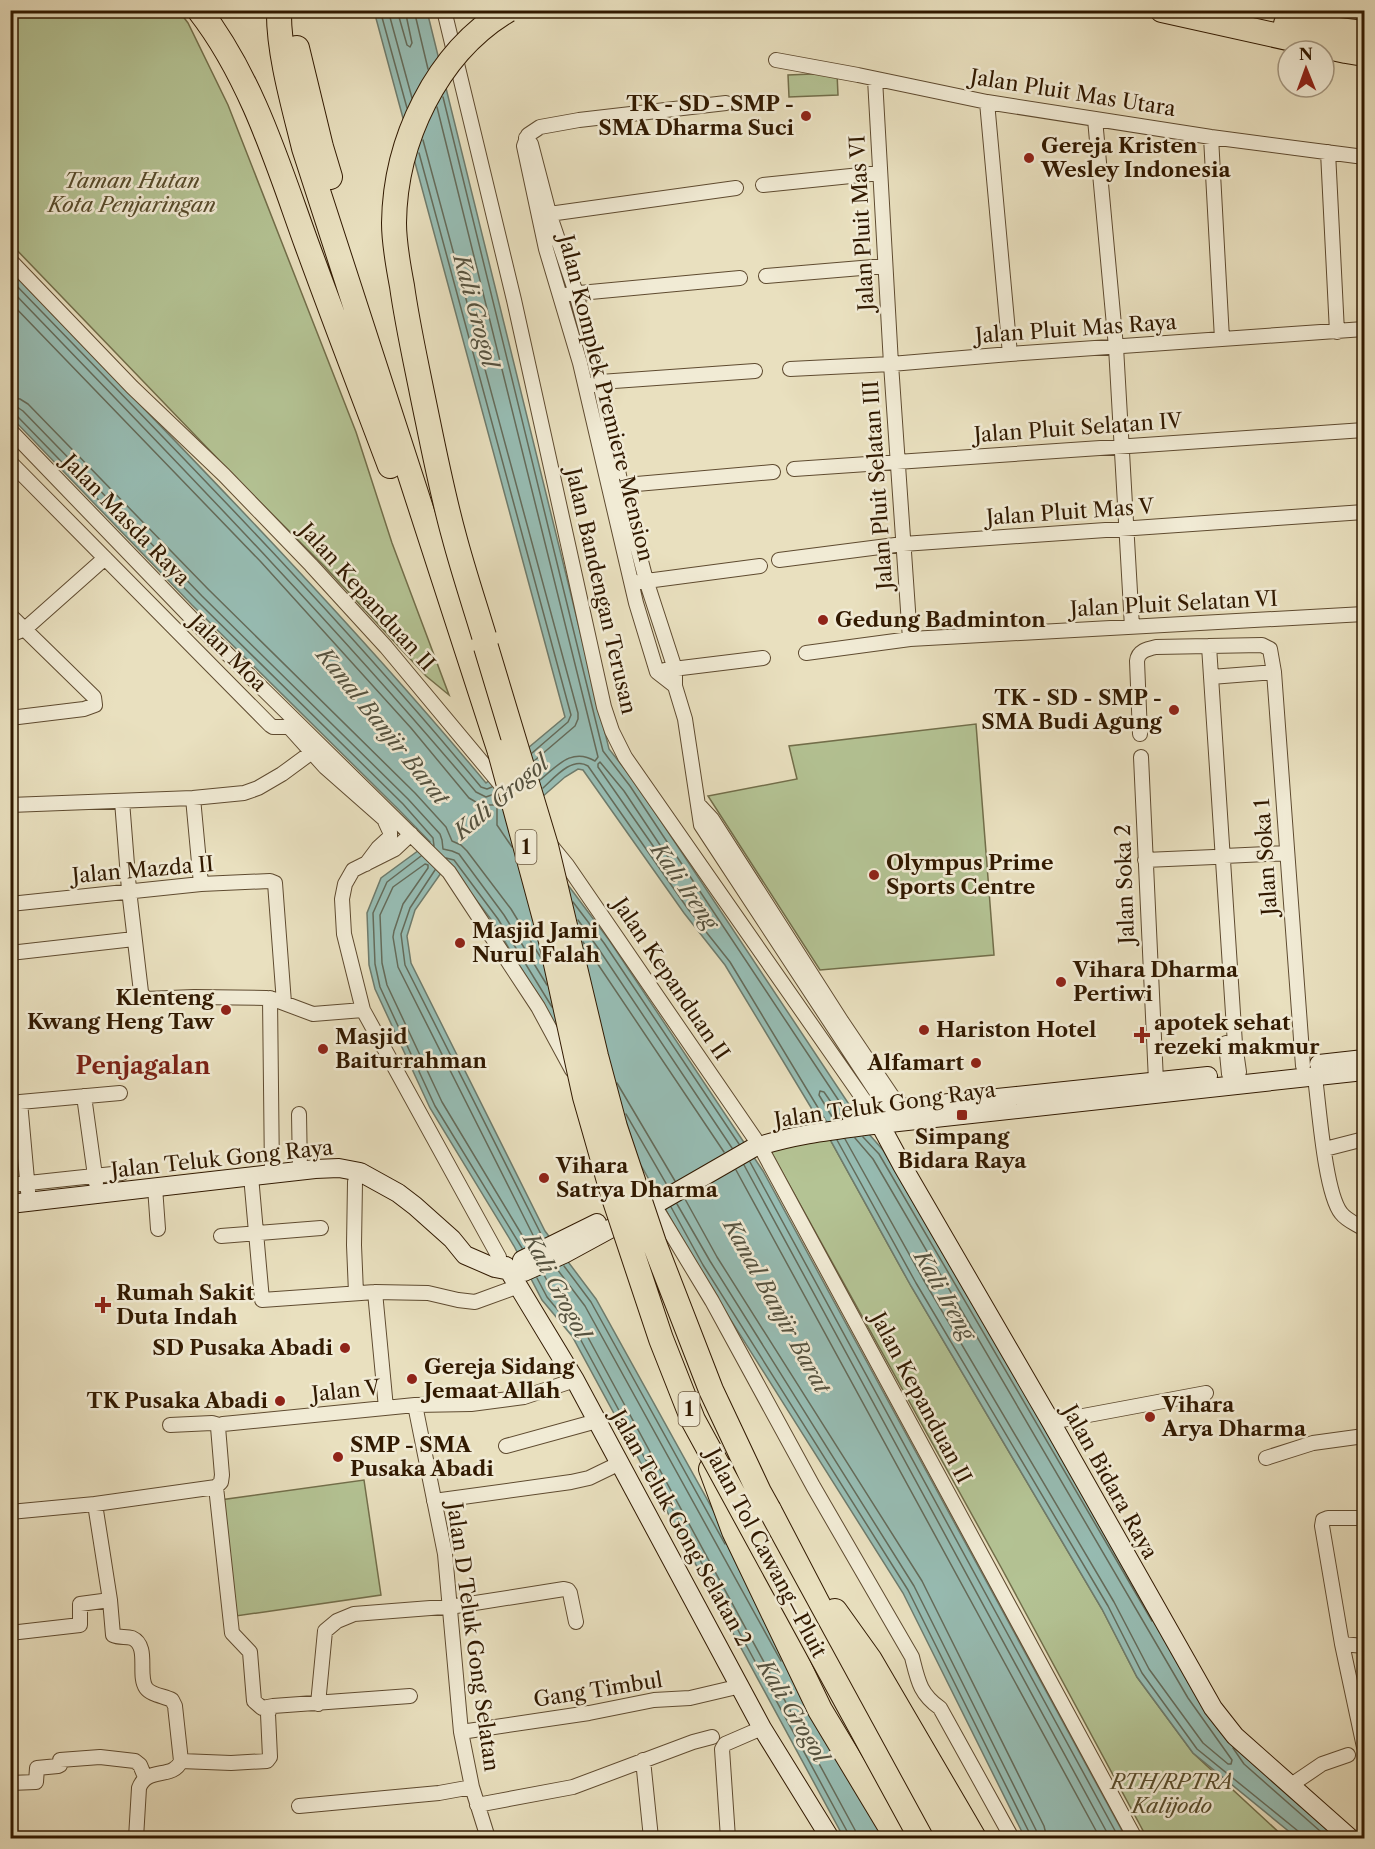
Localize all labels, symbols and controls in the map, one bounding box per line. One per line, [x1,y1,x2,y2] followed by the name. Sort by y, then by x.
[1276,39,1336,99] north arrow
[1299,44,1313,64] text: N
[966,63,1178,121] street label: Jalan Pluit Mas Utara
[598,91,795,140] place label: TK - SD - SMP - SMA Dharma Suci
[799,109,813,123] marker: TK - SD - SMP - SMA Dharma Suci
[1040,133,1231,182] place label: Gereja Kristen Wesley Indonesia
[844,135,879,314] street label: Jalan Pluit Mas VI
[1022,151,1036,165] marker: Gereja Kristen Wesley Indonesia
[46,168,216,217] park label: Taman Hutan Kota Penjaringan
[553,229,659,564] street label: Jalan Komplek Premiere Mension
[447,250,504,374] water label: Kali Grogol
[971,309,1178,348] street label: Jalan Pluit Mas Raya
[858,380,897,593] street label: Jalan Pluit Selatan III
[970,408,1184,447] street label: Jalan Pluit Selatan IV
[55,447,196,591] street label: Jalan Masda Raya
[560,462,642,716] street label: Jalan Bandengan Terusan
[982,493,1155,530] street label: Jalan Pluit Mas V
[292,515,440,676] street label: Jalan Kepanduan II
[1067,586,1278,622] street label: Jalan Pluit Selatan VI
[182,607,273,697] street label: Jalan Moa
[835,607,1046,632] place label: Gedung Badminton
[816,613,830,627] marker: Gedung Badminton
[309,640,455,812] water label: Kanal Banjir Barat
[981,685,1163,734] place label: TK - SD - SMP - SMA Budi Agung
[1167,703,1181,717] marker: TK - SD - SMP - SMA Budi Agung
[447,748,557,846] water label: Kali Grogol
[1249,798,1282,919] street label: Jalan Soka 1
[1110,824,1139,947] street label: Jalan Soka 2
[516,830,536,864] road number: 1
[644,836,725,936] water label: Kali Ireng
[886,850,1054,899] place label: Olympus Prime Sports Centre
[68,851,215,888] street label: Jalan Mazda II
[867,868,881,882] marker: Olympus Prime Sports Centre
[606,890,735,1065] street label: Jalan Kepanduan II
[472,918,601,967] place label: Masjid Jami Nurul Falah
[453,936,467,950] marker: Masjid Jami Nurul Falah
[1072,957,1239,1006] place label: Vihara Dharma Pertiwi
[1054,975,1068,989] marker: Vihara Dharma Pertiwi
[27,985,215,1034] place label: Klenteng Kwang Heng Taw
[219,1003,233,1017] marker: Klenteng Kwang Heng Taw
[1154,1010,1320,1059] place label: apotek sehat rezeki makmur
[936,1017,1096,1042] place label: Hariston Hotel
[917,1023,931,1037] marker: Hariston Hotel
[335,1024,488,1073] place label: Masjid Baiturrahman
[1135,1028,1149,1042] marker: apotek sehat rezeki makmur
[316,1042,330,1056] marker: Masjid Baiturrahman
[867,1050,965,1075] place label: Alfamart
[76,1051,211,1080] district label: Penjagalan
[969,1056,983,1070] marker: Alfamart
[770,1076,998,1133] street label: Jalan Teluk Gong Raya
[955,1108,969,1122] marker: Simpang Bidara Raya
[897,1124,1027,1173] place label: Simpang Bidara Raya
[107,1134,335,1183] street label: Jalan Teluk Gong Raya
[555,1153,719,1202] place label: Vihara Satrya Dharma
[537,1171,551,1185] marker: Vihara Satrya Dharma
[716,1213,836,1399] water label: Kanal Banjir Barat
[516,1227,597,1346] water label: Kali Grogol
[907,1244,982,1347] water label: Kali Ireng
[116,1280,255,1329] place label: Rumah Sakit Duta Indah
[94,1296,112,1314] marker: Rumah Sakit Duta Indah
[864,1305,977,1488] street label: Jalan Kepanduan II
[152,1335,334,1360] place label: SD Pusaka Abadi
[338,1341,352,1355] marker: SD Pusaka Abadi
[420,1354,575,1403] place label: Gereja Sidang Jemaat Allah
[405,1372,419,1386] marker: Gereja Sidang Jemaat Allah
[308,1374,382,1407] street label: Jalan V
[87,1388,268,1413] place label: TK Pusaka Abadi
[678,1392,700,1426] road number: 1
[1161,1392,1307,1441] place label: Vihara Arya Dharma
[273,1394,287,1408] marker: TK Pusaka Abadi
[1056,1398,1164,1564] street label: Jalan Bidara Raya
[605,1403,757,1650] street label: Jalan Teluk Gong Selatan 2
[1143,1410,1157,1424] marker: Vihara Arya Dharma
[350,1432,494,1481] place label: SMP - SMA Pusaka Abadi
[699,1441,832,1662] street label: Jalan Tol Cawang–Pluit
[331,1450,345,1464] marker: SMP - SMA Pusaka Abadi
[442,1498,505,1773] street label: Jalan D Teluk Gong Selatan
[750,1653,836,1771] water label: Kali Grogol
[532,1667,664,1712] street label: Gang Timbul
[1109,1769,1233,1818] park label: RTH/RPTRA Kalijodo

